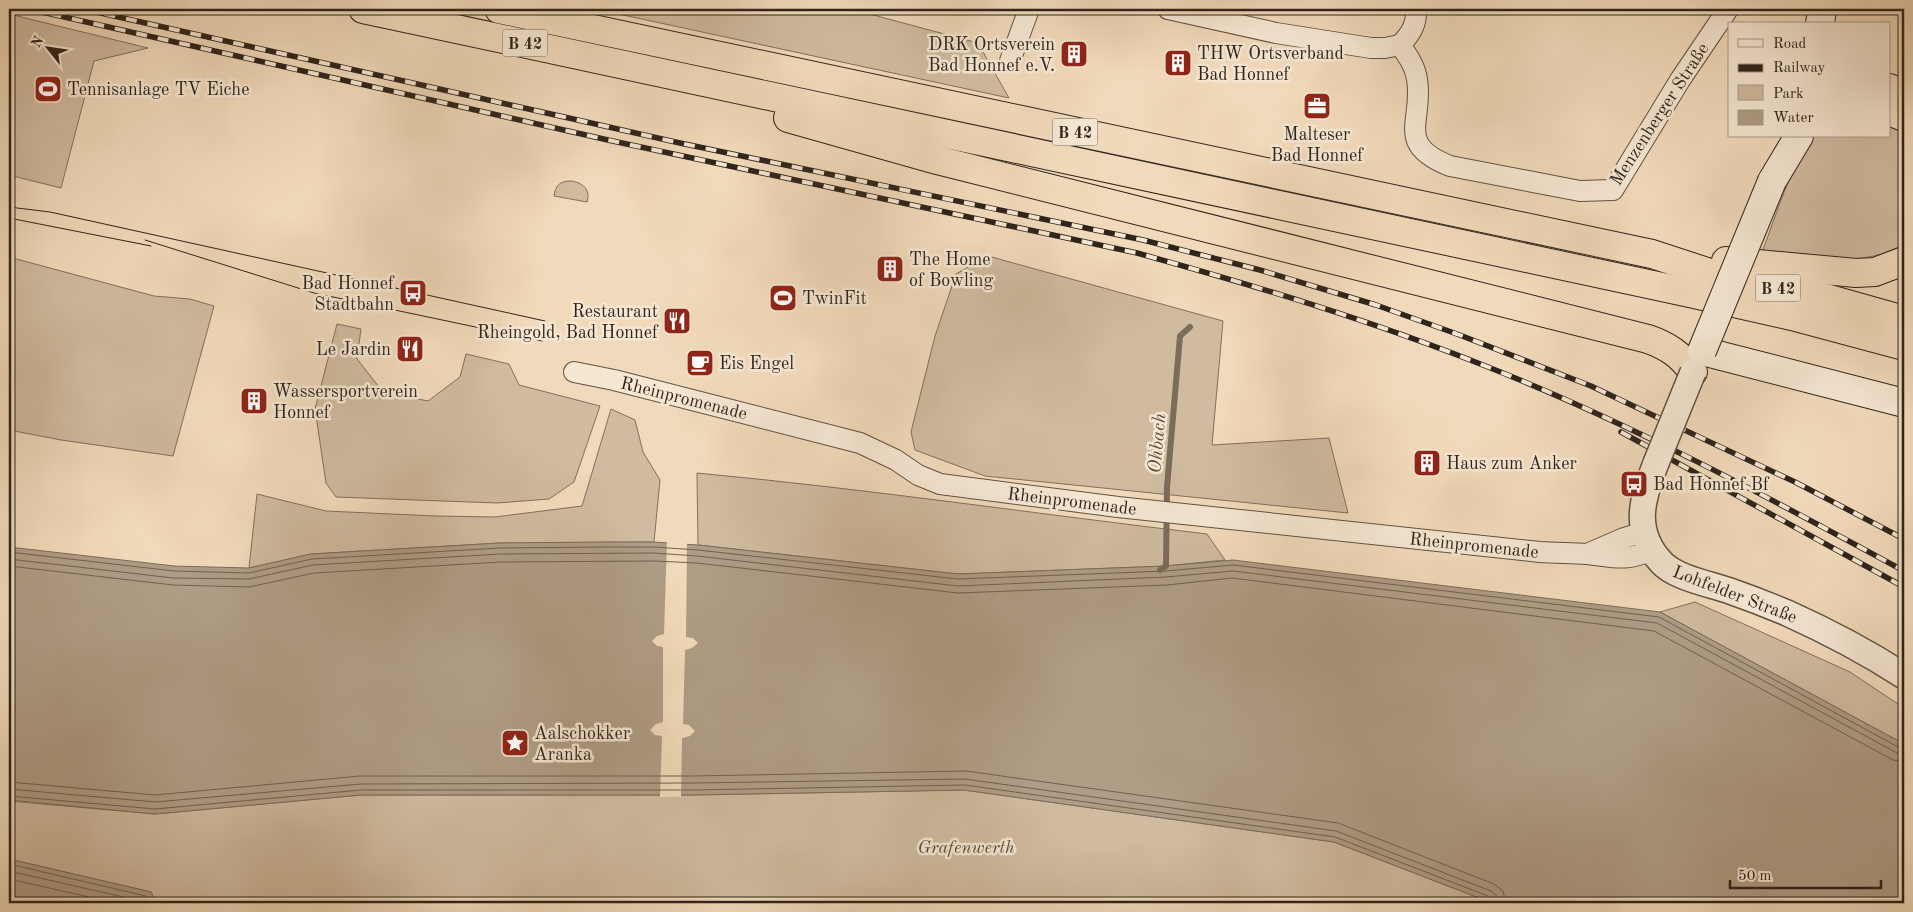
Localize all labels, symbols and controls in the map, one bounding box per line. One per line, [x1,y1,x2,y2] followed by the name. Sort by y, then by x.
[22,22,72,72] north arrow
[1728,22,1890,138] legend
[502,29,548,56] road number: B 42
[29,34,46,50] text: N
[928,36,1055,75] place label: DRK Ortsverein Bad Honnef e.V.
[1773,37,1807,52] text: Road
[1059,39,1089,69] building icon: DRK Ortsverein Bad Honnef e.V.
[1607,40,1713,189] street label: Menzenberger Straße
[1197,45,1344,84] place label: THW Ortsverband Bad Honnef
[1163,48,1193,78] building icon: THW Ortsverband Bad Honnef
[1773,61,1826,76] text: Railway
[33,74,63,104] sports icon: Tennisanlage TV Eiche
[67,81,249,99] place label: Tennisanlage TV Eiche
[1773,87,1804,102] text: Park
[1302,91,1332,121] office icon: Malteser Bad Honnef
[1773,111,1814,126] text: Water
[1052,118,1098,146] road number: B 42
[1271,126,1364,165] place label: Malteser Bad Honnef
[909,251,993,290] place label: The Home of Bowling
[875,254,905,284] building icon: The Home of Bowling
[1756,274,1800,302] road number: B 42
[301,275,395,314] place label: Bad Honnef Stadtbahn
[398,278,428,308] bus stop icon: Bad Honnef Stadtbahn
[768,283,798,313] sports icon: TwinFit
[802,290,867,308] place label: TwinFit
[477,303,659,342] place label: Restaurant Rheingold, Bad Honnef
[662,306,692,336] restaurant icon: Restaurant Rheingold, Bad Honnef
[395,334,425,364] restaurant icon: Le Jardin
[316,341,391,359] place label: Le Jardin
[685,348,715,378] cafe icon: Eis Engel
[719,355,794,373] place label: Eis Engel
[618,375,749,423] street label: Rheinpromenade
[273,383,418,422] place label: Wassersportverein Honnef
[239,386,269,416] building icon: Wassersportverein Honnef
[1146,412,1171,474] water label: Ohbach
[1412,448,1442,478] building icon: Haus zum Anker
[1446,455,1578,473] place label: Haus zum Anker
[1619,469,1649,499] bus stop icon: Bad Honnef Bf
[1653,476,1770,494] place label: Bad Honnef Bf
[1006,485,1138,519] street label: Rheinpromenade
[1408,530,1539,562] street label: Rheinpromenade
[1670,563,1799,627] street label: Lohfelder Straße
[534,725,631,764] place label: Aalschokker Aranka
[500,728,530,758] place icon: Aalschokker Aranka
[917,839,1015,857] park label: Grafenwerth
[1730,857,1882,889] scale bar
[1738,869,1772,884] text: 50 m

